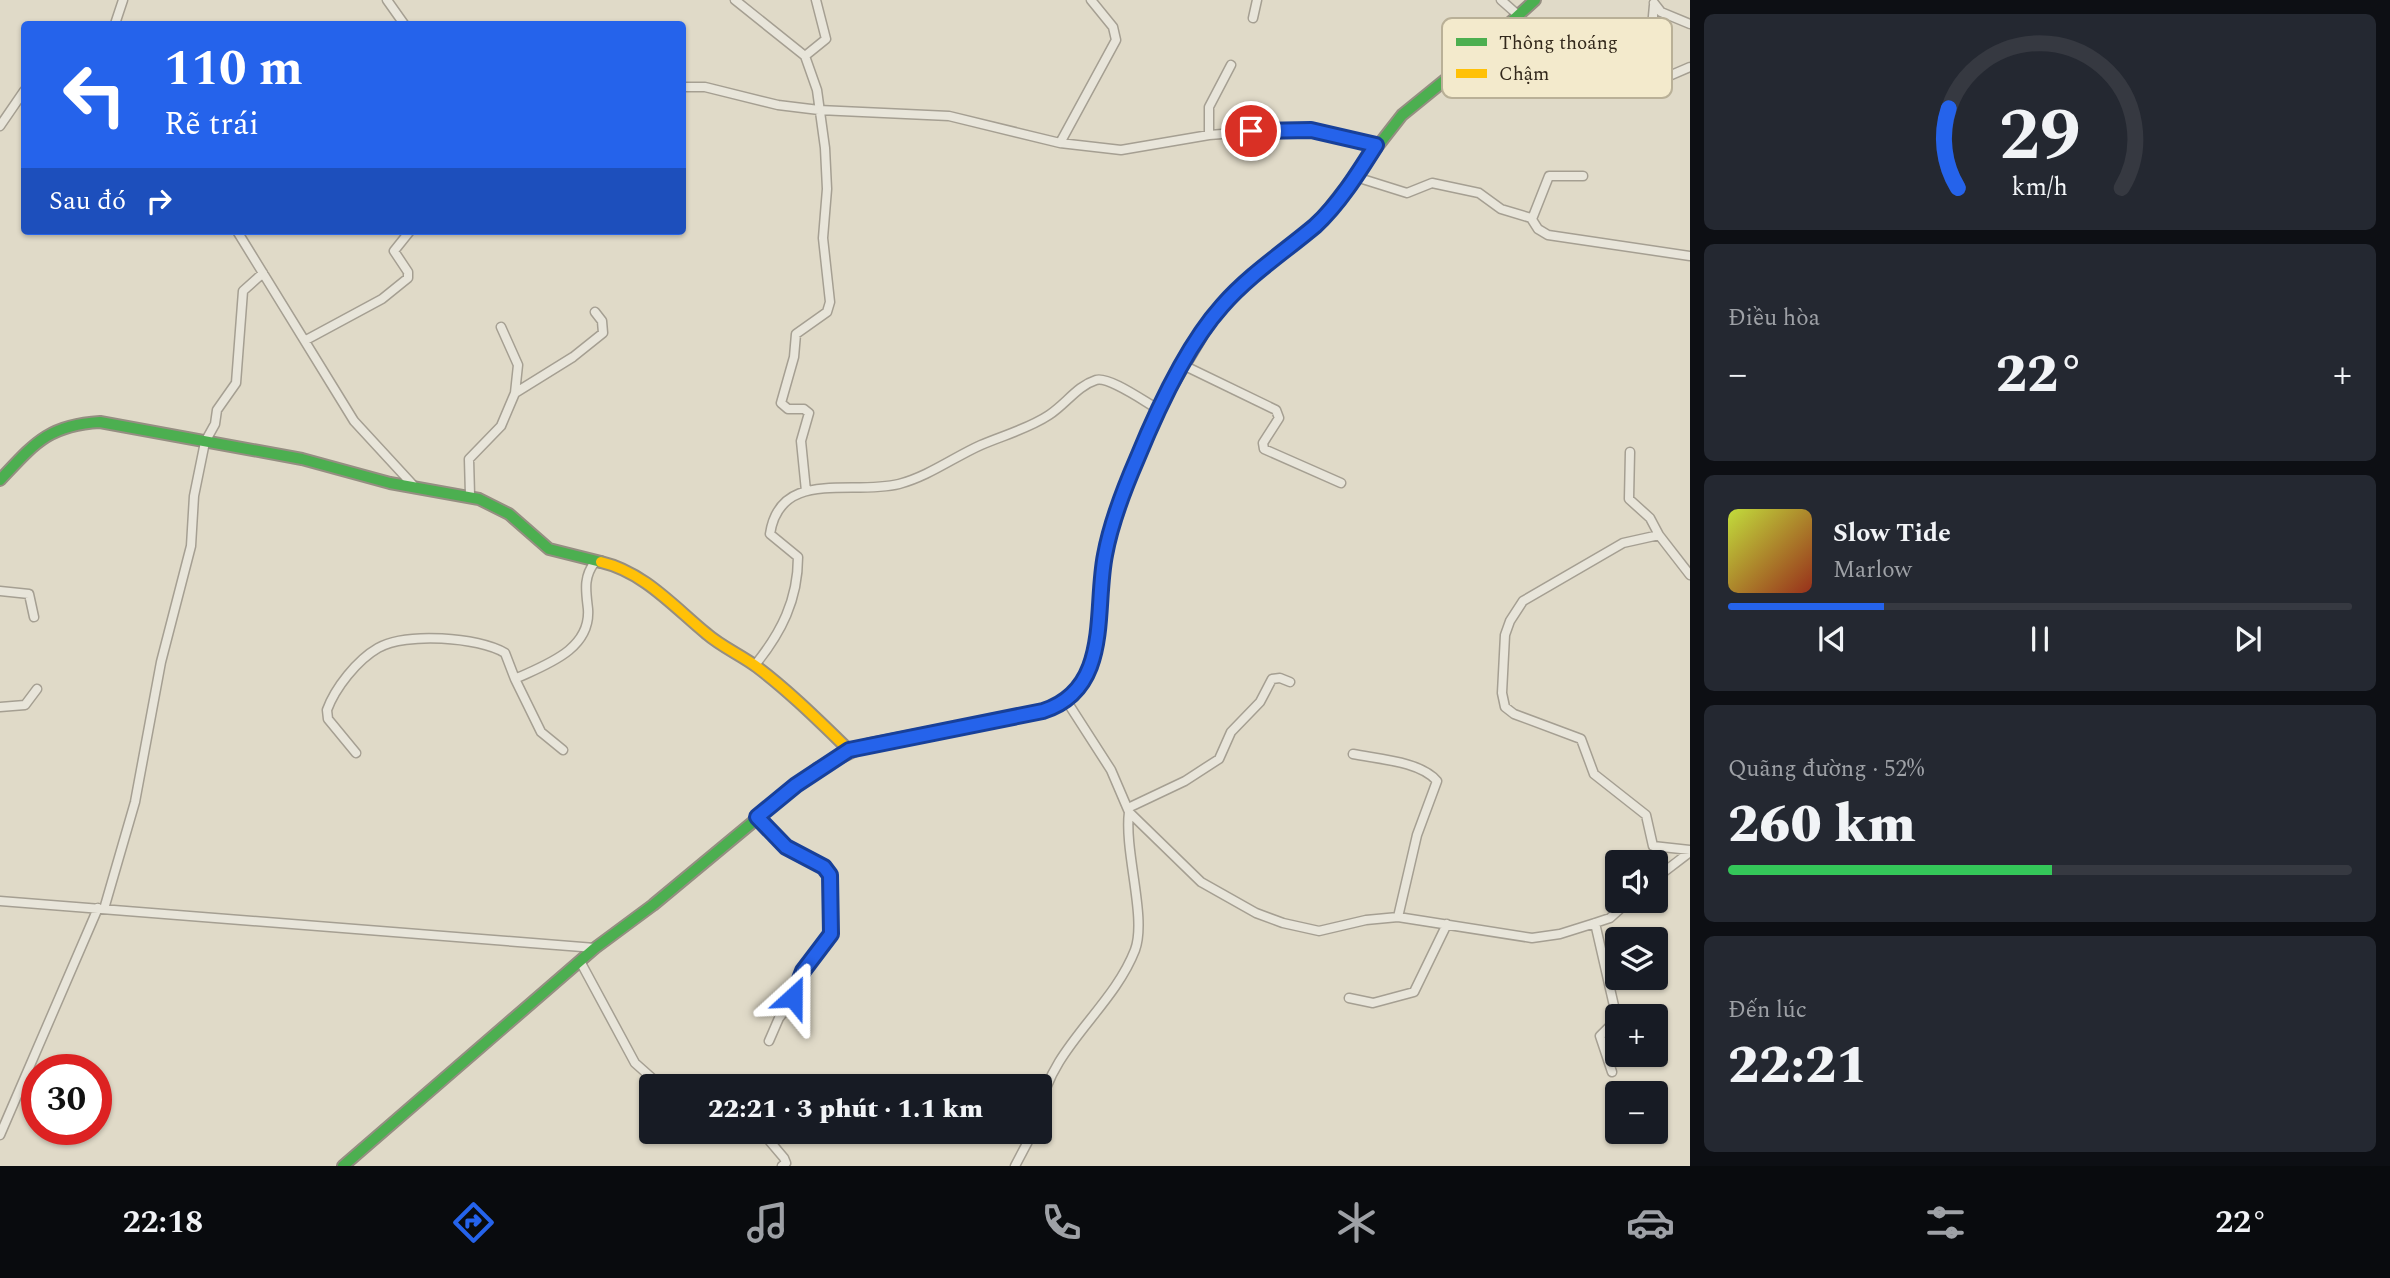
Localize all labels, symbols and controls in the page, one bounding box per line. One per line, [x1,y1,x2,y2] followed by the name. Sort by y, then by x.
[1442,18,1672,98] legend
[1499,29,1618,58] text: Thông thoáng
[164,32,303,107] text: 110 m
[49,49,140,140] icon: left
[1499,60,1549,89] text: Chậm
[1999,82,2081,193] text: 29
[164,100,259,149] text: Rẽ trái
[1221,101,1281,161] pin
[1232,112,1270,150] icon: arrive
[2012,169,2068,207] text: km/h
[49,181,126,221] text: Sau đó
[140,182,178,220] icon: right
[1728,301,1820,336] text: Điều hòa
[1996,336,2084,415] text: 22°
[1728,346,1747,404] text: −
[2333,346,2352,404] text: +
[1833,513,1951,553] text: Slow Tide
[1833,553,1912,588] text: Marlow
[1813,620,1851,658] icon: previous
[2021,620,2059,658] icon: pause
[2229,620,2267,658] icon: next
[1728,752,1924,787] text: Quãng đường · 52%
[1728,786,1916,865] text: 260 km
[1605,850,1668,1144] map controls
[1605,850,1668,913] button: sound
[1605,927,1668,990] button: layers
[756,960,830,1034] position arrow
[1728,993,1807,1028] text: Đến lúc
[1605,1004,1668,1067] button: +
[1728,1027,1867,1106] text: 22:21
[21,1054,112,1145] speed limit sign: 30
[1605,1081,1668,1144] button: −
[708,1089,983,1129] text: 22:21 · 3 phút · 1.1 km
[123,1198,203,1247] text: 22:18
[449,1198,498,1247] icon: directions
[743,1198,792,1247] icon: music
[1037,1198,1086,1247] icon: phone
[1332,1198,1381,1247] icon: climate
[1626,1198,1675,1247] icon: car
[1921,1198,1970,1247] icon: filters
[2215,1198,2267,1247] text: 22°

